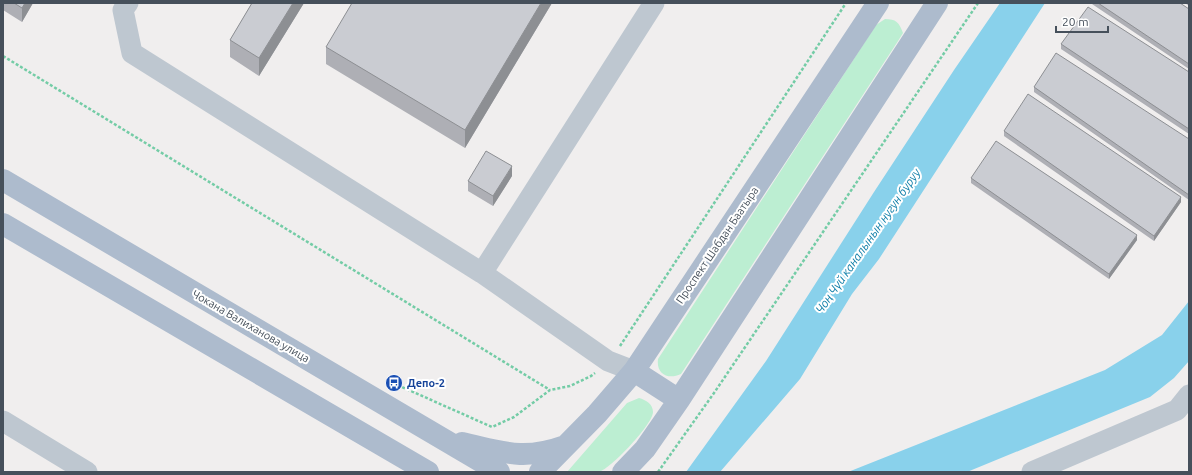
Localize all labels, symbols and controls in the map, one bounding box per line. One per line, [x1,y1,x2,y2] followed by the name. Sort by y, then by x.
[1056,8,1108,34] scale bar
[1062,15,1089,28] text: 20 m
[813,166,923,315] water label: Чоң Чүй каналынын нугун буруу
[673,184,761,306] street label: Проспект Шабдан Баатыра
[190,288,312,364] street label: Чокана Валиханова улица
[384,373,404,393] bus stop icon: Депо-2
[407,377,445,389] place label: Депо-2

